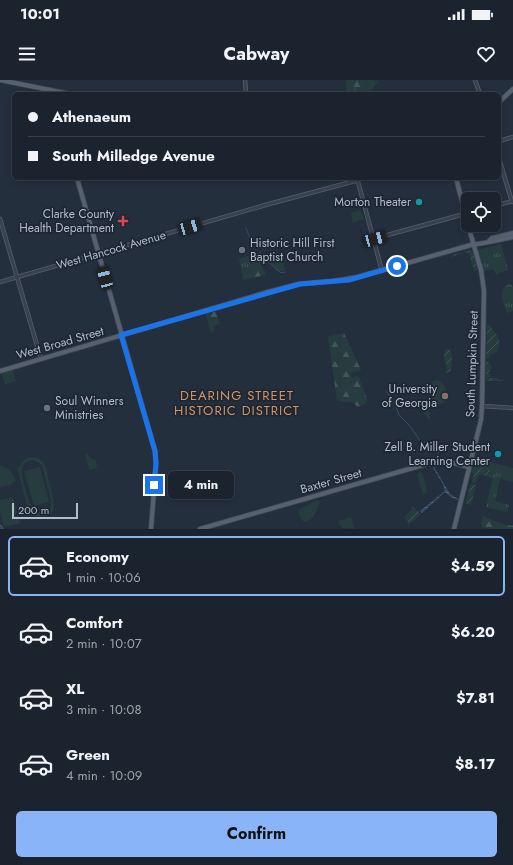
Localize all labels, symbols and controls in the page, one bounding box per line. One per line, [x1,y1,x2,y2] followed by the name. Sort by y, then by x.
[20,3,60,25] text: 10:01
[224,41,289,67] text: Cabway
[16,43,38,65] icon: menu
[475,43,497,65] icon: heart
[52,106,131,128] text: Athenaeum
[52,145,215,167] text: South Milledge Avenue
[461,192,501,232] map controls
[461,192,501,232] button: locate
[334,193,412,211] place label: Morton Theater
[414,197,424,207] marker: Morton Theater
[19,205,115,237] place label: Clarke County Health Department
[117,215,129,227] marker: Clarke County Health Department
[177,218,203,236] car
[54,226,168,274] street label: West Hancock Avenue
[362,230,388,248] car
[250,234,334,266] place label: Historic Hill First Baptist Church
[237,245,247,255] marker: Historic Hill First Baptist Church
[388,257,406,275] route start
[96,265,114,291] car
[461,310,483,418] street label: South Lumpkin Street
[14,322,106,364] street label: West Broad Street
[382,380,438,412] place label: University of Georgia
[174,386,300,420] district label: DEARING STREET HISTORIC DISTRICT
[440,391,450,401] marker: University of Georgia
[55,392,124,424] place label: Soul Winners Ministries
[42,403,52,413] marker: Soul Winners Ministries
[385,438,491,470] place label: Zell B. Miller Student Learning Center
[493,449,503,459] marker: Zell B. Miller Student Learning Center
[298,464,364,498] street label: Baxter Street
[168,471,234,499] callout: 4 min
[184,475,218,494] text: 4 min
[145,476,163,494] route end
[12,501,78,520] scale bar
[18,502,49,518] text: 200 m
[66,546,129,568] text: Economy
[18,548,54,584] icon: car
[451,555,495,577] text: $4.59
[66,568,141,587] text: 1 min · 10:06
[66,612,123,634] text: Comfort
[18,614,54,650] icon: car
[451,621,495,643] text: $6.20
[66,634,142,653] text: 2 min · 10:07
[66,678,84,700] text: XL
[18,680,54,716] icon: car
[456,687,495,709] text: $7.81
[66,700,142,719] text: 3 min · 10:08
[66,744,110,766] text: Green
[18,746,54,782] icon: car
[455,753,495,775] text: $8.17
[66,766,142,785] text: 4 min · 10:09
[16,811,497,857] button: Confirm

